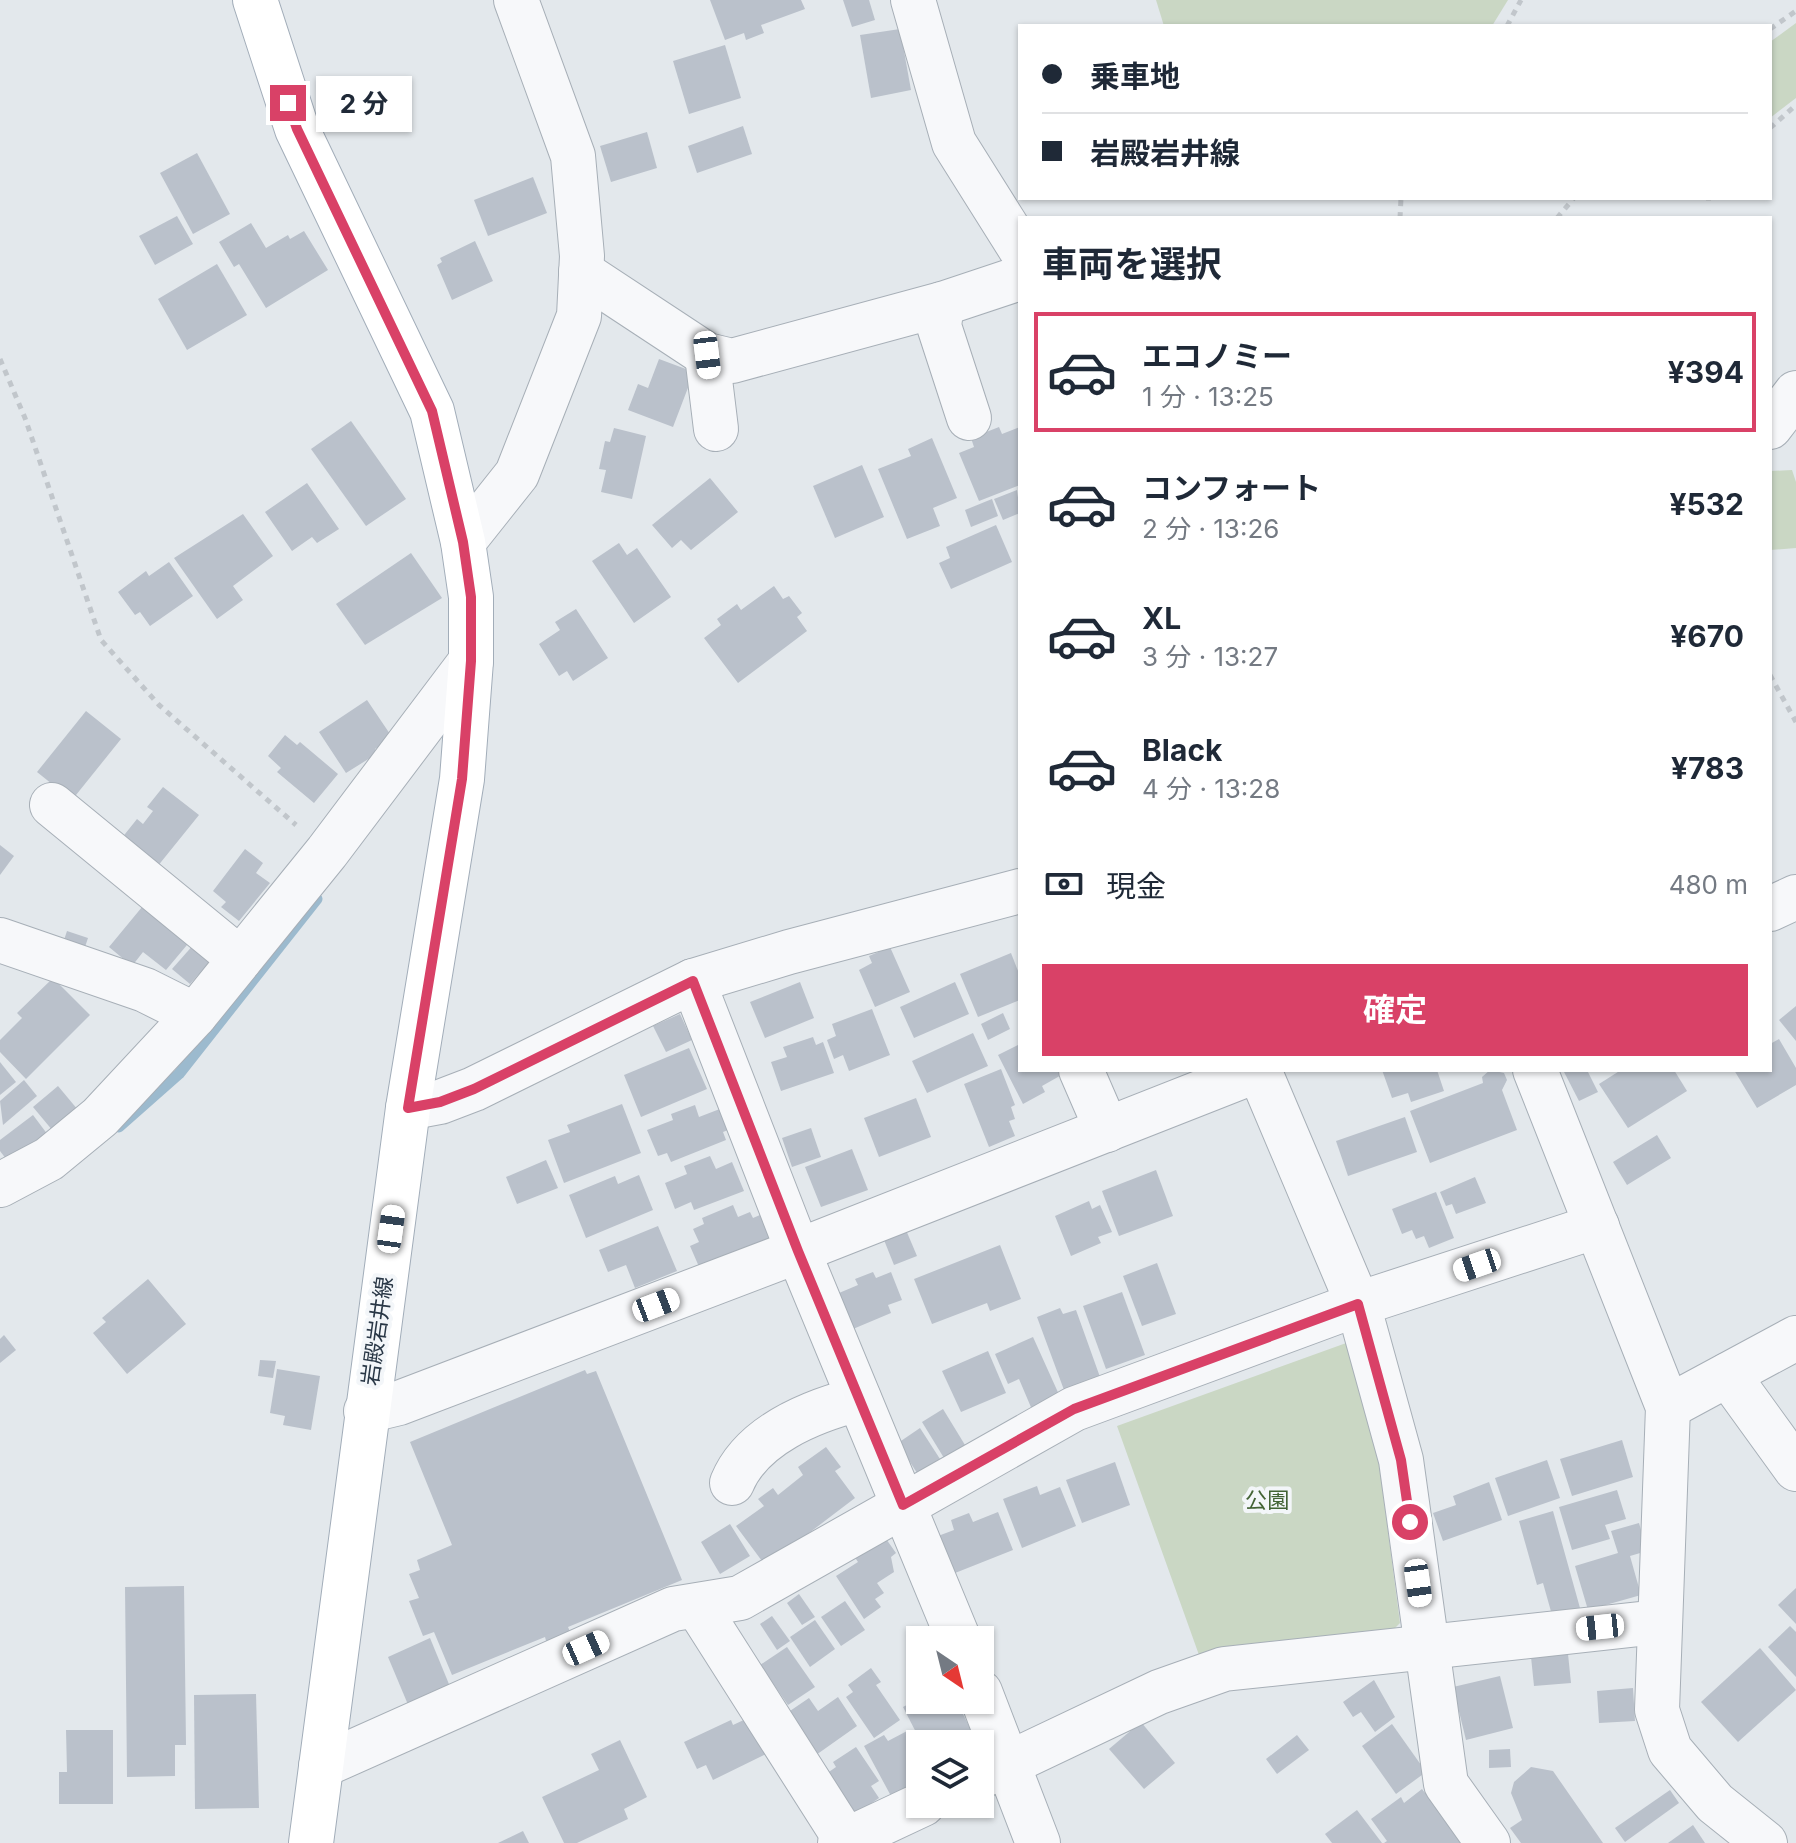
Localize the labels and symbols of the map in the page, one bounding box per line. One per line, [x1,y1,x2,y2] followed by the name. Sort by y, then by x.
[316,75,412,131] callout: 2 分
[270,85,306,121] route end
[692,330,722,380] car
[376,1204,406,1254] car
[1450,1246,1504,1284] car
[356,1275,398,1387] street label: 岩殿岩井線
[629,1285,683,1325] car
[1245,1487,1289,1513] park label: 公園
[1392,1504,1428,1540] route start
[1403,1558,1433,1608] car
[1575,1613,1625,1641] car
[906,1626,994,1714] north arrow
[559,1627,613,1669] car

